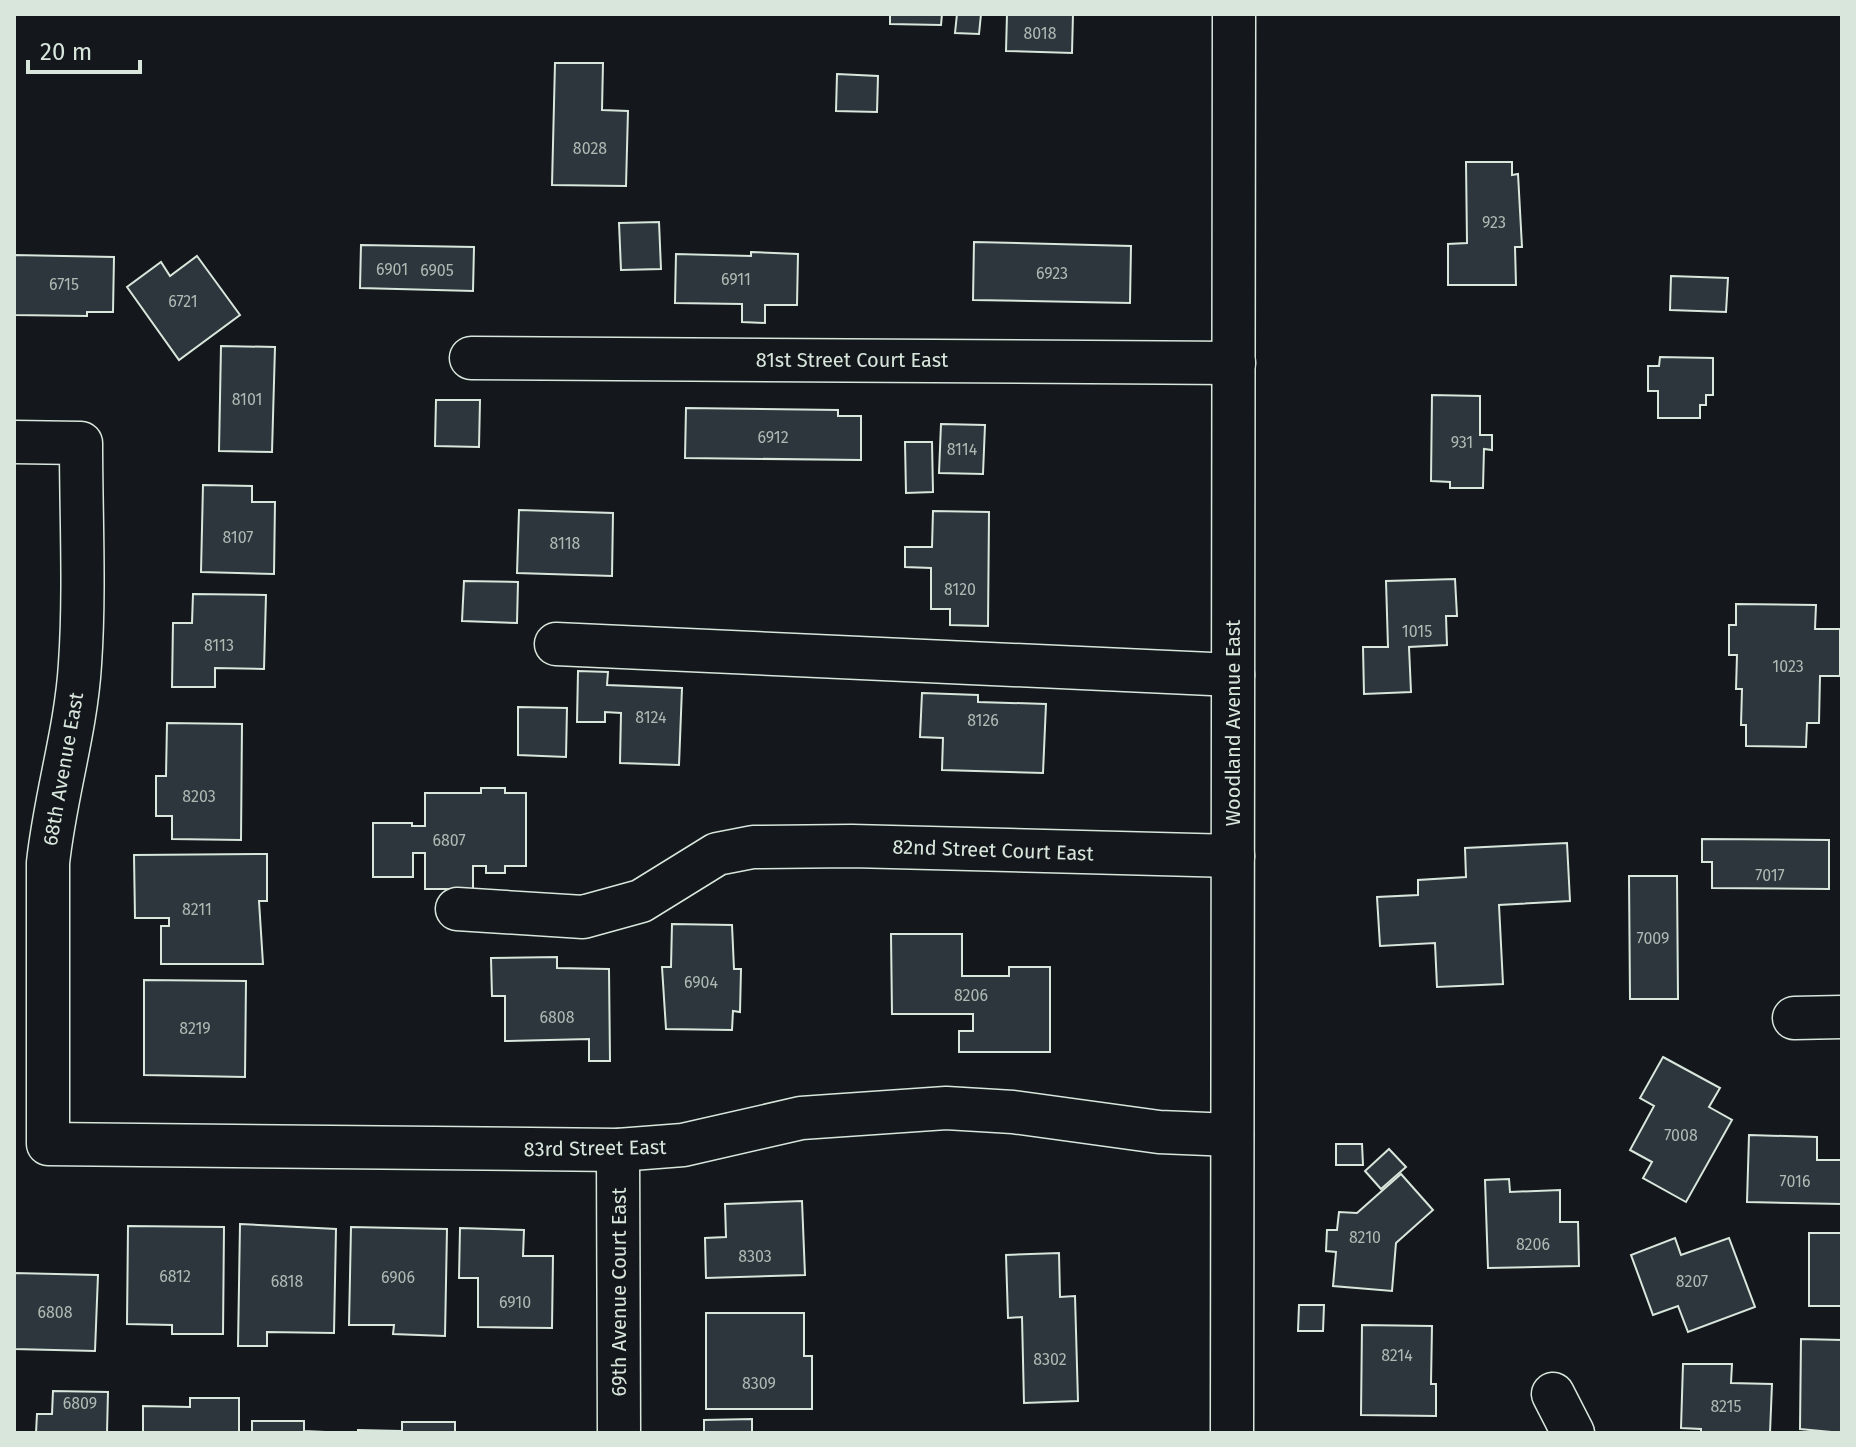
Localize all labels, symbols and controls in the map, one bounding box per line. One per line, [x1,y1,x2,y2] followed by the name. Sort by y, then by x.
[28,24,140,74] scale bar
[1023,24,1057,43] house number: 8018
[40,38,92,66] text: 20 m
[573,139,607,158] house number: 8028
[1482,213,1506,232] house number: 923
[376,260,408,279] house number: 6901
[420,261,454,280] house number: 6905
[1036,264,1068,283] house number: 6923
[721,270,751,289] house number: 6911
[49,275,79,294] house number: 6715
[168,292,198,311] house number: 6721
[756,348,949,372] street label: 81st Street Court East
[232,390,262,409] house number: 8101
[757,428,789,447] house number: 6912
[1451,433,1473,452] house number: 931
[947,440,978,459] house number: 8114
[223,528,253,547] house number: 8107
[550,534,581,553] house number: 8118
[944,580,976,599] house number: 8120
[1221,619,1245,826] street label: Woodland Avenue East
[1402,622,1432,641] house number: 1015
[204,636,234,655] house number: 8113
[1772,657,1804,676] house number: 1023
[38,690,88,848] street label: 68th Avenue East
[635,708,667,727] house number: 8124
[967,711,999,730] house number: 8126
[182,787,216,806] house number: 8203
[432,831,466,850] house number: 6807
[892,834,1095,866] street label: 82nd Street Court East
[1755,866,1785,885] house number: 7017
[182,900,212,919] house number: 8211
[1636,929,1670,948] house number: 7009
[684,973,719,992] house number: 6904
[954,986,988,1005] house number: 8206
[539,1008,575,1027] house number: 6808
[179,1019,211,1038] house number: 8219
[1664,1126,1698,1145] house number: 7008
[523,1135,667,1161] street label: 83rd Street East
[1780,1172,1810,1191] house number: 7016
[607,1187,631,1396] street label: 69th Avenue Court East
[1349,1228,1381,1247] house number: 8210
[1516,1235,1550,1254] house number: 8206
[738,1247,772,1266] house number: 8303
[159,1267,191,1286] house number: 6812
[381,1268,415,1287] house number: 6906
[271,1272,303,1291] house number: 6818
[1676,1272,1708,1291] house number: 8207
[499,1293,531,1312] house number: 6910
[37,1303,73,1322] house number: 6808
[1381,1346,1413,1365] house number: 8214
[1033,1350,1067,1369] house number: 8302
[742,1374,776,1393] house number: 8309
[63,1394,97,1413] house number: 6809
[1710,1397,1742,1416] house number: 8215

